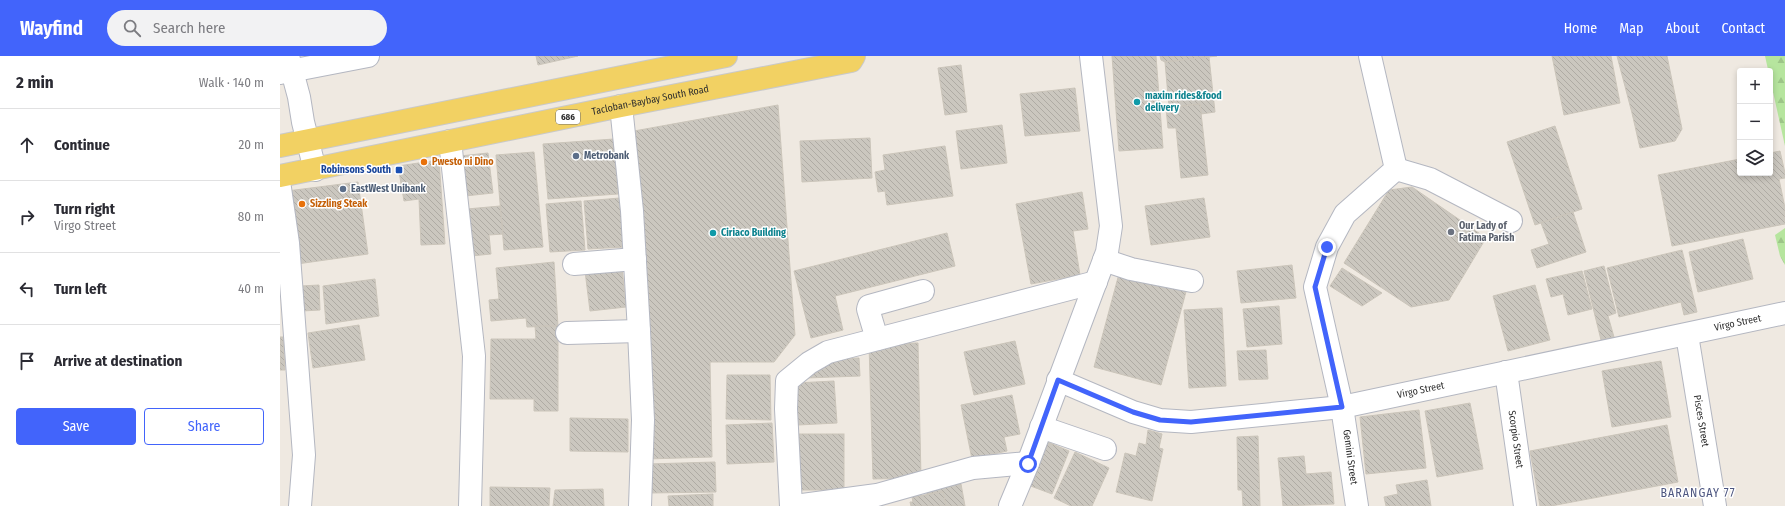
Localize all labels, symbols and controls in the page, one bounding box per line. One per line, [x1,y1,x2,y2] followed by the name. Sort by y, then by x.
[107,10,387,46] search box
[20,17,83,40] text: Wayfind
[121,17,143,39] icon: search
[153,19,225,37] text: Search here
[1564,20,1597,37] text: Home
[1619,20,1643,37] text: Map
[1665,20,1700,37] text: About
[1722,20,1765,37] text: Contact
[1737,68,1773,176] map controls
[1737,68,1773,104] button: +
[16,72,54,93] text: 2 min
[199,75,264,90] text: Walk · 140 m
[591,83,710,118] street label: Tacloban-Baybay South Road
[1145,90,1222,114] place label: maxim rides&food delivery
[1132,97,1142,107] marker: maxim rides&food delivery
[1737,104,1773,140] button: −
[556,110,580,124] road number: 686
[16,134,38,156] icon: ahead
[54,136,110,154] text: Continue
[238,137,264,152] text: 20 m
[1737,140,1773,176] button: layers
[584,150,630,162] place label: Metrobank
[571,151,581,161] marker: Metrobank
[432,156,494,168] place label: Pwesto ni Dino
[419,157,429,167] marker: Pwesto ni Dino
[321,164,391,176] place label: Robinsons South
[394,165,404,175] marker: Robinsons South
[351,183,426,195] place label: EastWest Unibank
[338,184,348,194] marker: EastWest Unibank
[310,198,368,210] place label: Sizzling Steak
[297,199,307,209] marker: Sizzling Steak
[54,200,115,218] text: Turn right
[16,206,38,228] icon: right
[238,209,264,224] text: 80 m
[54,218,116,233] text: Virgo Street
[1459,220,1514,244] place label: Our Lady of Fatima Parish
[721,227,786,239] place label: Ciriaco Building
[1446,227,1456,237] marker: Our Lady of Fatima Parish
[708,228,718,238] marker: Ciriaco Building
[1318,238,1336,256] route end
[16,278,38,300] icon: left
[54,280,107,298] text: Turn left
[238,281,264,296] text: 40 m
[1713,312,1763,334] street label: Virgo Street
[16,350,38,372] icon: arrive
[54,352,182,370] text: Arrive at destination
[1396,379,1446,401] street label: Virgo Street
[1691,394,1711,448] street label: Pisces Street
[16,408,136,445] button: Save
[144,408,264,445] button: Share
[1506,410,1526,470] street label: Scorpio Street
[1340,429,1360,486] street label: Gemini Street
[1019,455,1037,473] route start
[1660,486,1736,500] district label: BARANGAY 77

